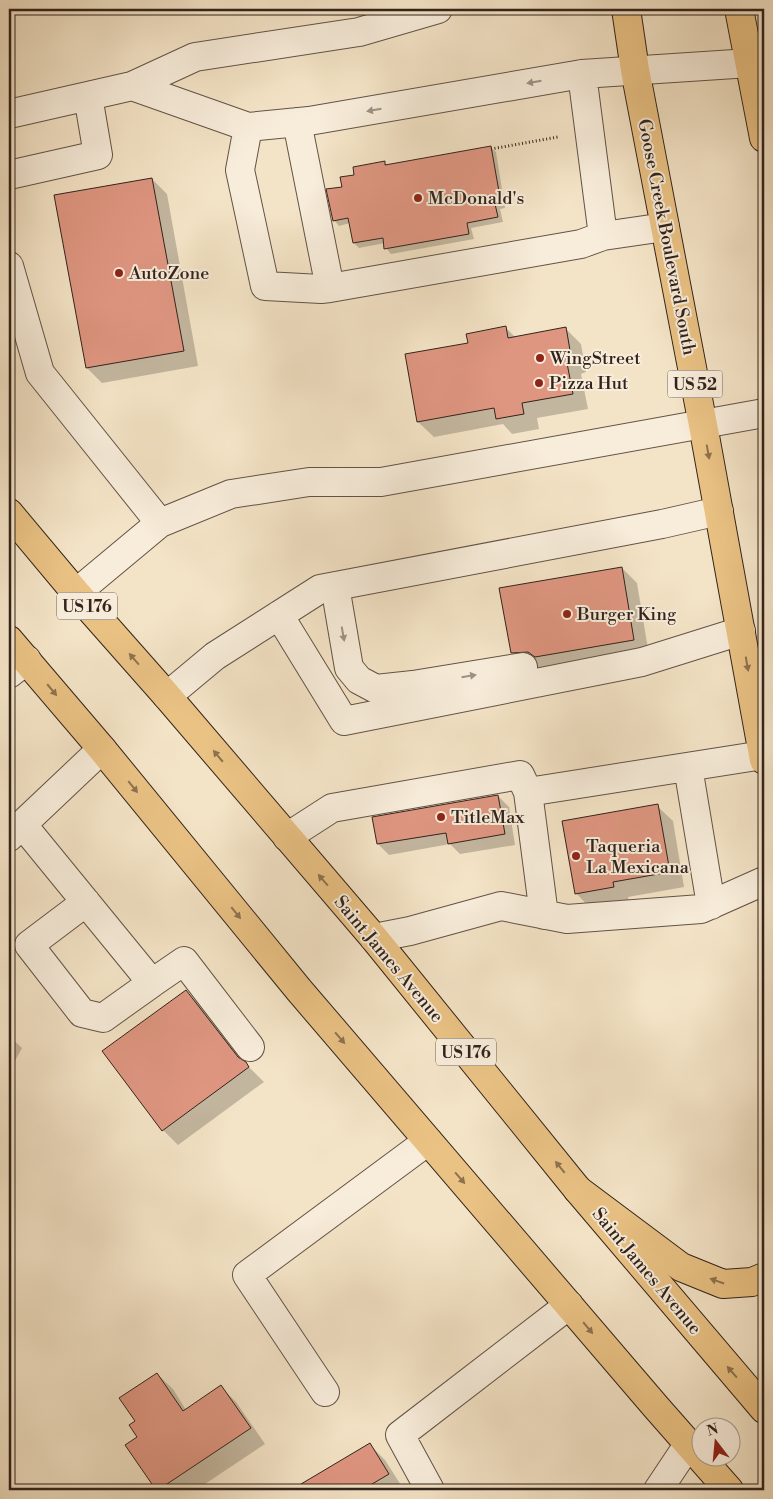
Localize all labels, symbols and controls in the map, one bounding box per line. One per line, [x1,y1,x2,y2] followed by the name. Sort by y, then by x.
[525,79,541,87] one-way arrow
[365,106,381,114] one-way arrow
[632,117,701,358] street label: Goose Creek Boulevard South
[428,187,525,210] place label: McDonald's
[412,192,424,204] marker: McDonald's
[128,262,209,285] place label: AutoZone
[113,267,125,279] marker: AutoZone
[549,347,641,370] place label: WingStreet
[534,352,546,364] marker: WingStreet
[668,370,722,398] road number: US 52
[549,372,629,395] place label: Pizza Hut
[533,377,545,389] marker: Pizza Hut
[705,445,713,461] one-way arrow
[57,592,117,620] road number: US 176
[576,603,677,626] place label: Burger King
[561,608,573,620] marker: Burger King
[340,627,348,643] one-way arrow
[128,654,140,666] one-way arrow
[743,656,751,671] one-way arrow
[461,672,477,680] one-way arrow
[46,683,57,696] one-way arrow
[212,750,223,763] one-way arrow
[128,780,139,793] one-way arrow
[451,806,525,829] place label: TitleMax
[435,811,447,823] marker: TitleMax
[586,835,690,879] place label: Taqueria La Mexicana
[570,850,582,862] marker: Taqueria La Mexicana
[318,873,329,886] one-way arrow
[329,891,448,1028] street label: Saint James Avenue
[230,906,241,919] one-way arrow
[334,1031,345,1044] one-way arrow
[436,1038,496,1066] road number: US 176
[554,1161,565,1174] one-way arrow
[454,1171,466,1183] one-way arrow
[587,1203,706,1340] street label: Saint James Avenue
[709,1276,724,1284] one-way arrow
[583,1321,594,1334] one-way arrow
[727,1365,738,1378] one-way arrow
[690,1416,740,1466] north arrow
[705,1420,720,1441] text: N

